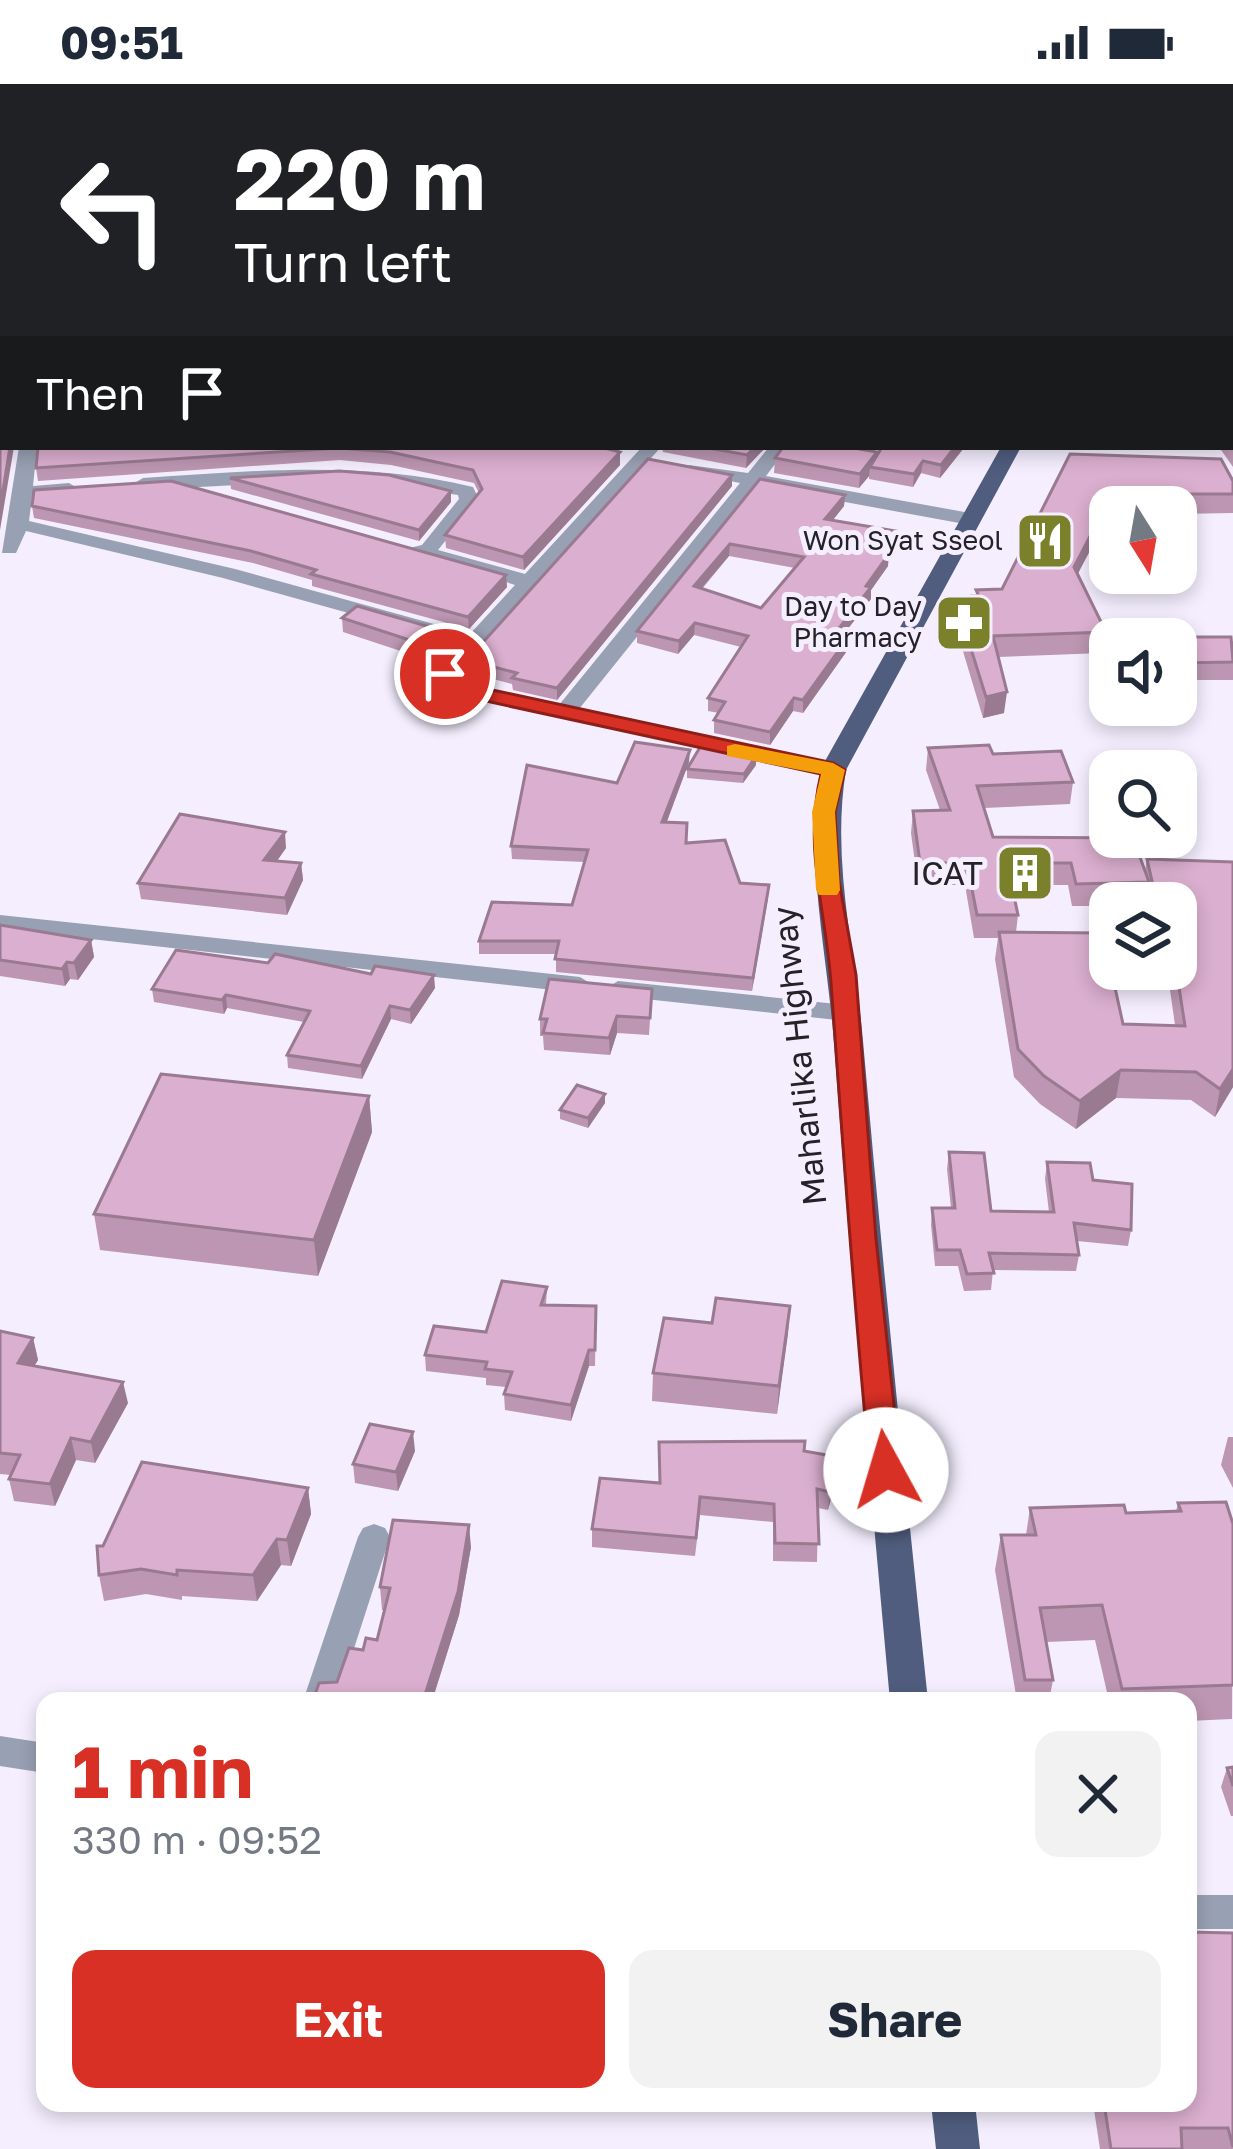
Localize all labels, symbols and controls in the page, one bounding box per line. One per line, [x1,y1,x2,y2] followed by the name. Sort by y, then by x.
[60,15,183,69] text: 09:51
[234,128,486,228] text: 220 m
[36,132,192,288] icon: left
[234,229,452,294] text: Turn left
[169,360,235,426] icon: arrive
[36,366,145,420] text: Then
[1089,486,1197,594] north arrow
[1089,486,1197,990] map controls
[1014,510,1076,572] restaurant icon: Won Syat Sseol
[803,524,1003,556] place label: Won Syat Sseol
[784,590,922,653] place label: Day to Day Pharmacy
[933,592,995,654] pharmacy icon: Day to Day Pharmacy
[1089,618,1197,726] button: sound
[394,623,496,725] pin
[412,641,478,707] icon: arrive
[1089,750,1197,858] button: search
[994,842,1056,904] building icon: ICAT
[911,853,983,892] place label: ICAT
[1089,882,1197,990] button: layers
[763,905,834,1207] street label: Maharlika Highway
[823,1407,949,1533] position arrow
[72,1727,253,1814] text: 1 min
[1035,1731,1161,1857] button: close
[72,1816,322,1863] text: 330 m · 09:52
[72,1950,605,2088] button: Exit
[629,1950,1161,2088] button: Share

